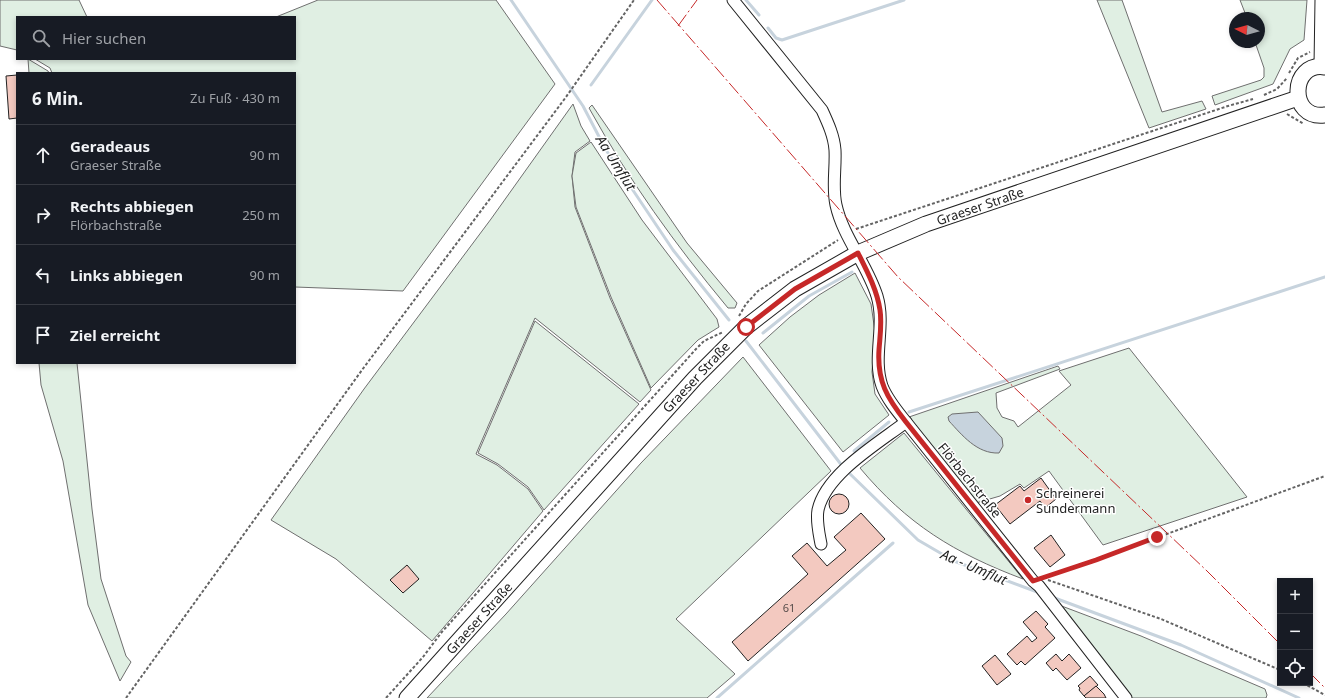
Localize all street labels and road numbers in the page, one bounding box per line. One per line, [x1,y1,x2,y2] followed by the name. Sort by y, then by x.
[934,183,1026,229] street label: Graeser Straße
[658,337,734,417] street label: Graeser Straße
[934,439,1006,521] street label: Flörbachstraße
[442,578,516,658] street label: Graeser Straße

